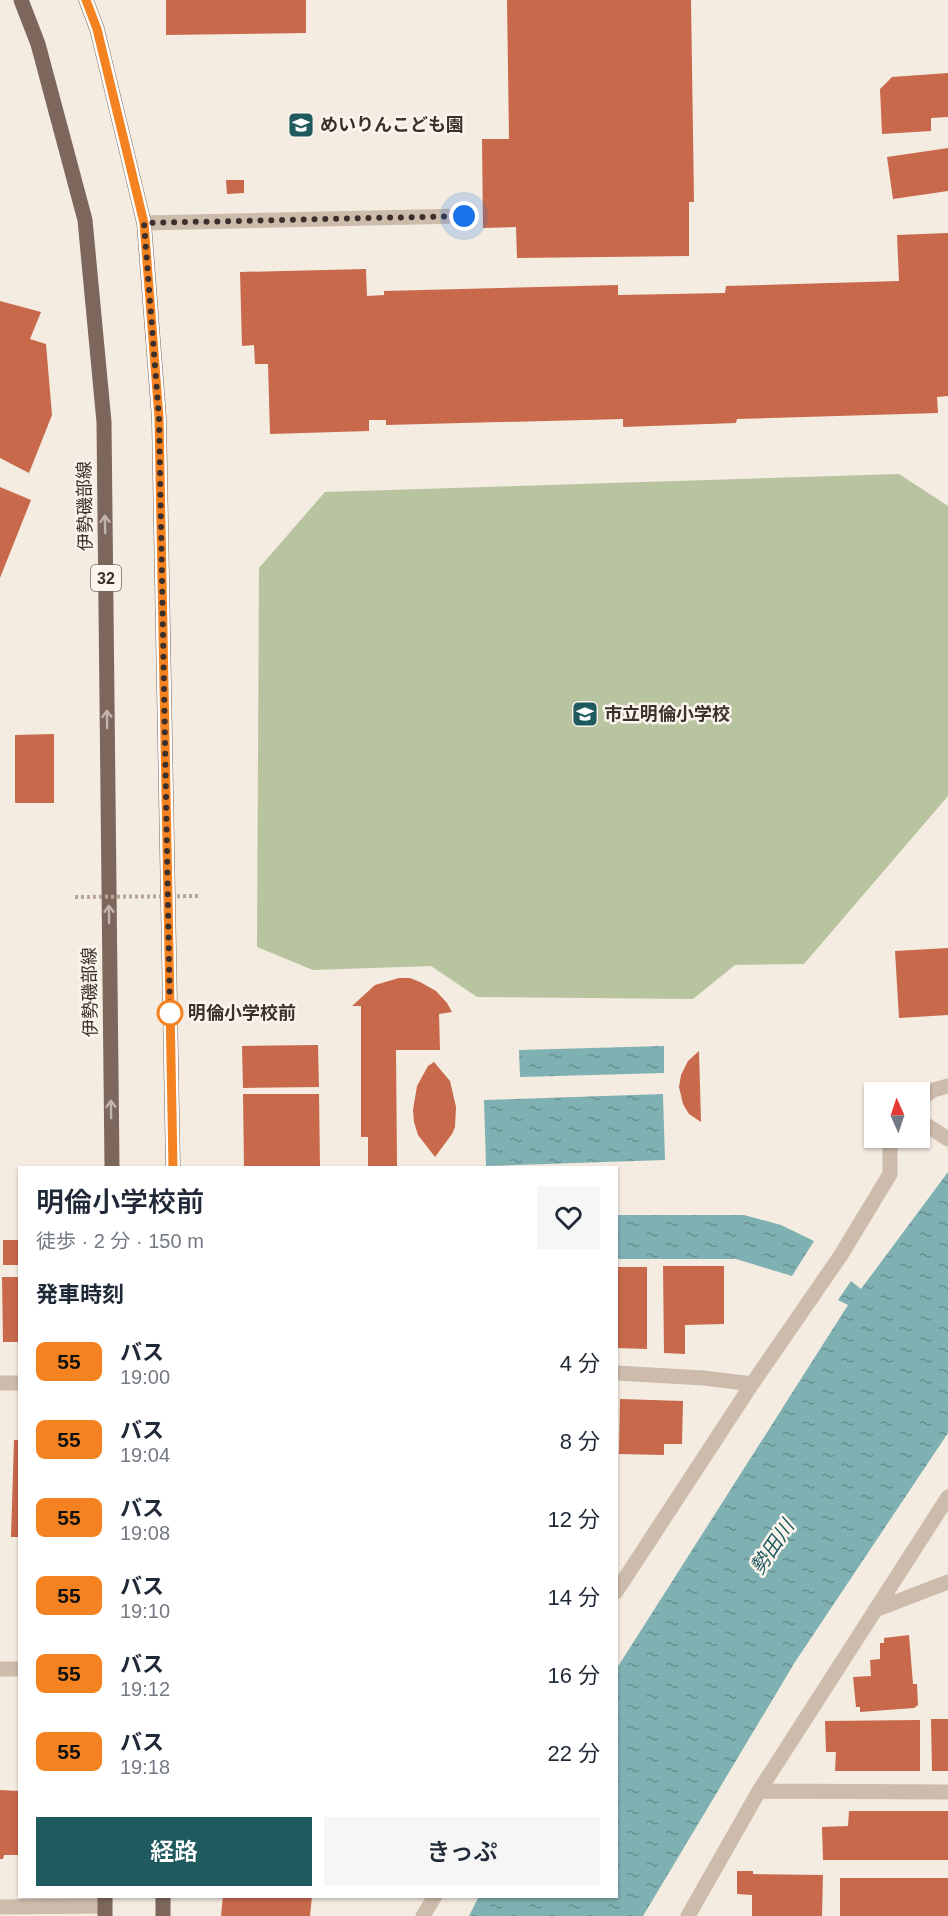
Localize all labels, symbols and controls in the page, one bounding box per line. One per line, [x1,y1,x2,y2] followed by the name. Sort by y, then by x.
[286,110,316,140] school or university icon: めいりんこども園
[320,115,464,135] place label: めいりんこども園
[449,201,479,231] your location
[74,461,96,551] street label: 伊勢磯部線
[99,514,111,534] one-way arrow
[91,565,121,591] road number: 32
[570,699,600,729] school or university icon: 市立明倫小学校
[604,704,730,724] place label: 市立明倫小学校
[101,709,113,729] one-way arrow
[103,904,115,924] one-way arrow
[79,947,101,1037] street label: 伊勢磯部線
[157,1000,183,1026] marker: 明倫小学校前
[188,1003,296,1023] place label: 明倫小学校前
[864,1082,930,1148] north arrow
[864,1082,930,1148] map controls
[105,1099,117,1119] one-way arrow
[537,1186,600,1249] button: heart
[36,1187,204,1218] text: 明倫小学校前
[36,1230,204,1252] text: 徒歩 · 2 分 · 150 m
[36,1282,124,1307] text: 発車時刻
[120,1340,164,1365] text: バス
[57,1350,81,1373] text: 55
[560,1351,600,1376] text: 4 分
[120,1366,170,1388] text: 19:00
[120,1418,164,1443] text: バス
[57,1428,81,1451] text: 55
[560,1429,600,1454] text: 8 分
[120,1444,170,1466] text: 19:04
[120,1496,164,1521] text: バス
[57,1506,81,1529] text: 55
[547,1507,600,1532] text: 12 分
[746,1514,799,1578] water label: 勢田川
[120,1522,170,1544] text: 19:08
[120,1574,164,1599] text: バス
[57,1584,81,1607] text: 55
[547,1585,600,1610] text: 14 分
[120,1600,170,1622] text: 19:10
[120,1652,164,1677] text: バス
[57,1662,81,1685] text: 55
[547,1663,600,1688] text: 16 分
[120,1678,170,1700] text: 19:12
[120,1730,164,1755] text: バス
[57,1740,81,1763] text: 55
[547,1741,600,1766] text: 22 分
[120,1756,170,1778] text: 19:18
[36,1817,312,1886] button: 経路
[324,1817,600,1886] button: きっぷ

